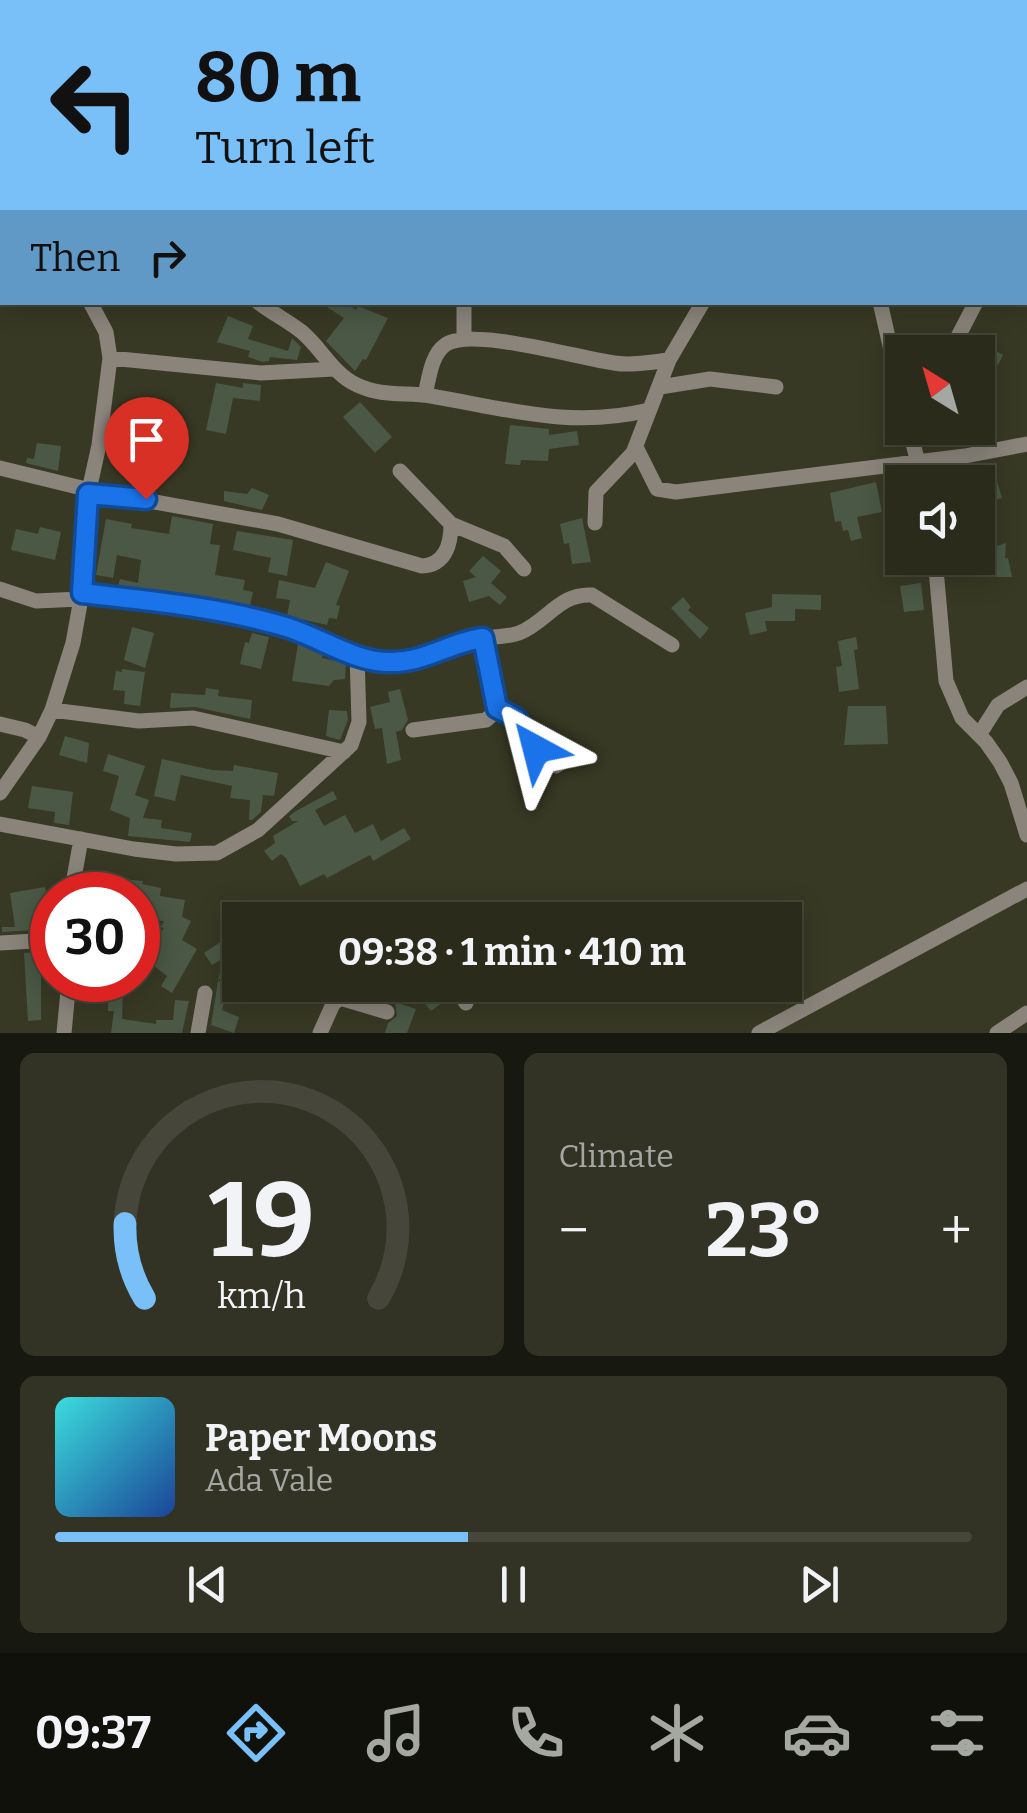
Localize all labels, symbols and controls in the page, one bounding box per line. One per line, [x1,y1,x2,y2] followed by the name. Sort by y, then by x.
[195,36,361,120] text: 80 m
[30,40,160,170] icon: left
[195,121,375,175] text: Turn left
[140,230,195,285] icon: right
[30,235,120,281] text: Then
[885,335,995,445] north arrow
[885,335,995,575] map controls
[104,397,189,500] pin
[119,412,174,467] icon: arrive
[885,465,995,575] button: sound
[484,697,588,801] position arrow
[30,872,160,1002] speed limit sign: 30
[338,929,686,975] text: 09:38 · 1 min · 410 m
[559,1137,674,1175] text: Climate
[209,1159,315,1284] text: 19
[705,1186,824,1276] text: 23°
[559,1198,589,1264] text: −
[941,1198,972,1264] text: +
[218,1275,306,1317] text: km/h
[205,1415,437,1461] text: Paper Moons
[205,1461,333,1499] text: Ada Vale
[180,1557,235,1612] icon: previous
[486,1557,541,1612] icon: pause
[792,1557,847,1612] icon: next
[221,1698,291,1768] icon: directions
[361,1698,431,1768] icon: music
[501,1698,571,1768] icon: phone
[642,1698,712,1768] icon: climate
[782,1698,852,1768] icon: car
[922,1698,992,1768] icon: filters
[35,1706,151,1760] text: 09:37

